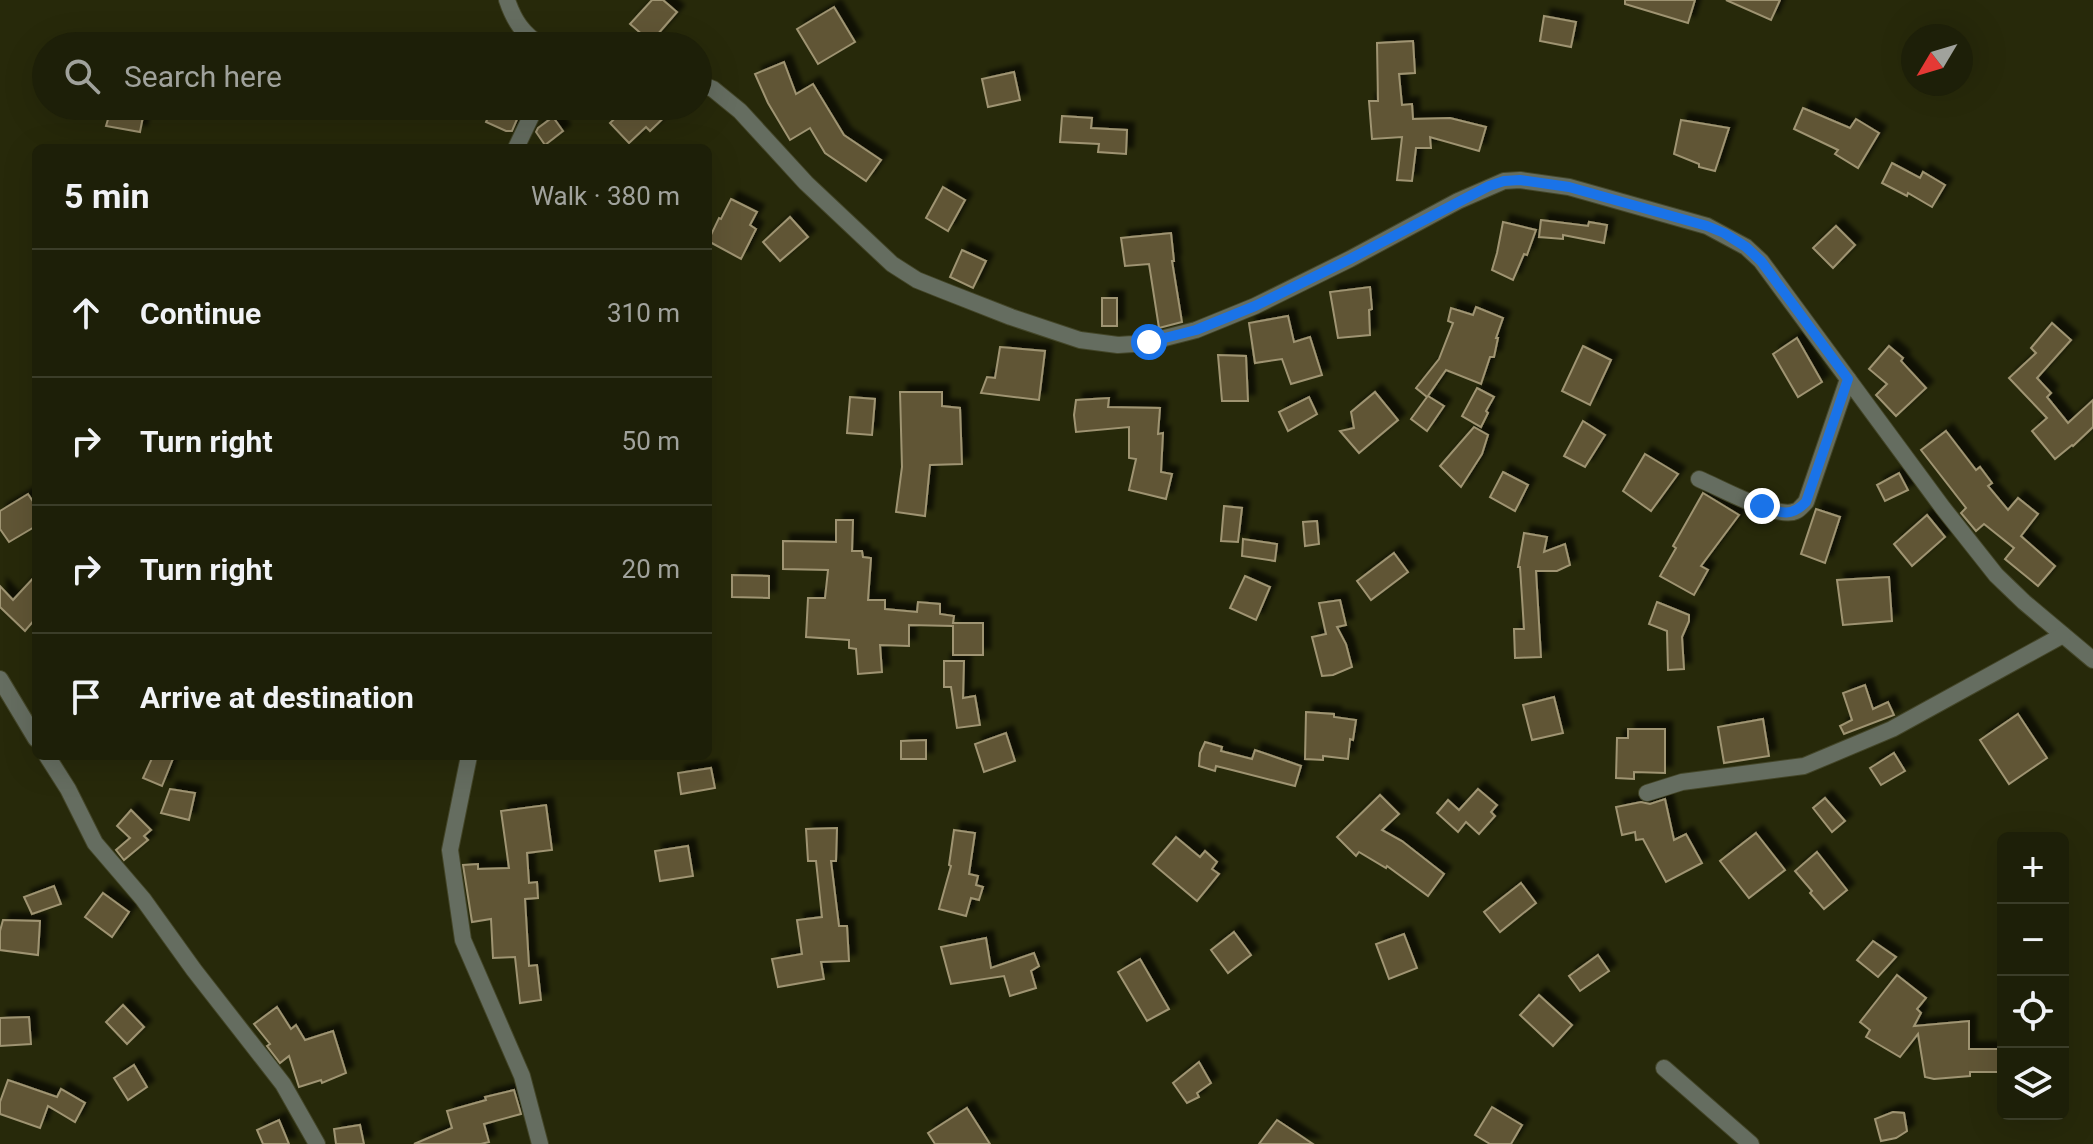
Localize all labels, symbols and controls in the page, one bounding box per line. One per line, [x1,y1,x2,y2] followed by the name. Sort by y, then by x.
[1901,24,1973,96] north arrow
[32,32,712,120] search box
[60,54,104,98] icon: search
[124,59,282,94] text: Search here
[64,176,149,216] text: 5 min
[531,181,680,211] text: Walk · 380 m
[64,291,108,335] icon: ahead
[140,296,261,331] text: Continue
[607,298,680,328] text: 310 m
[1131,324,1167,360] route start
[64,419,108,463] icon: right
[140,424,273,459] text: Turn right
[622,426,680,456] text: 50 m
[1744,488,1780,524] route end
[64,547,108,591] icon: right
[140,552,273,587] text: Turn right
[622,554,680,584] text: 20 m
[64,675,108,719] icon: arrive
[140,680,414,715] text: Arrive at destination
[1997,832,2069,1120] map controls
[1997,832,2069,904] button: +
[1997,904,2069,976] button: −
[1997,976,2069,1048] button: locate
[1997,1048,2069,1120] button: layers

